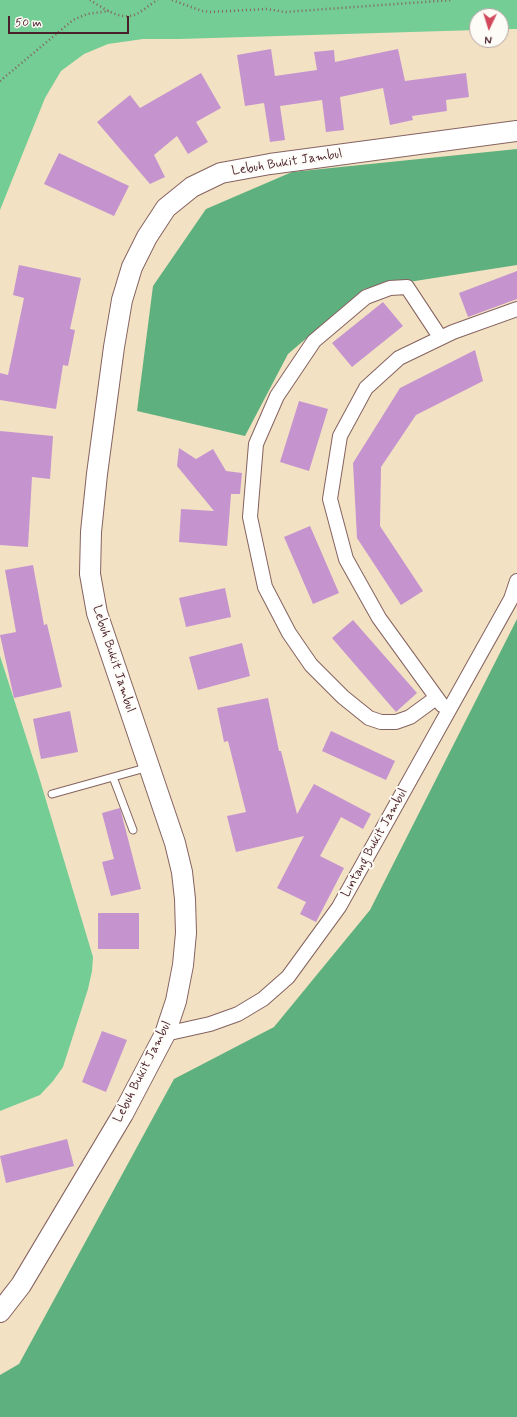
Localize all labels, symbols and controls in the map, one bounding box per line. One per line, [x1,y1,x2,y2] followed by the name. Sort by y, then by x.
[10,8,131,34] scale bar
[469,8,509,48] north arrow
[15,15,42,31] text: 50 m
[484,32,492,46] text: N
[231,147,343,179] street label: Lebuh Bukit Jambul
[88,603,138,715] street label: Lebuh Bukit Jambul
[339,786,411,900] street label: Lintang Bukit Jambul
[111,1019,175,1125] street label: Lebuh Bukit Jambul

